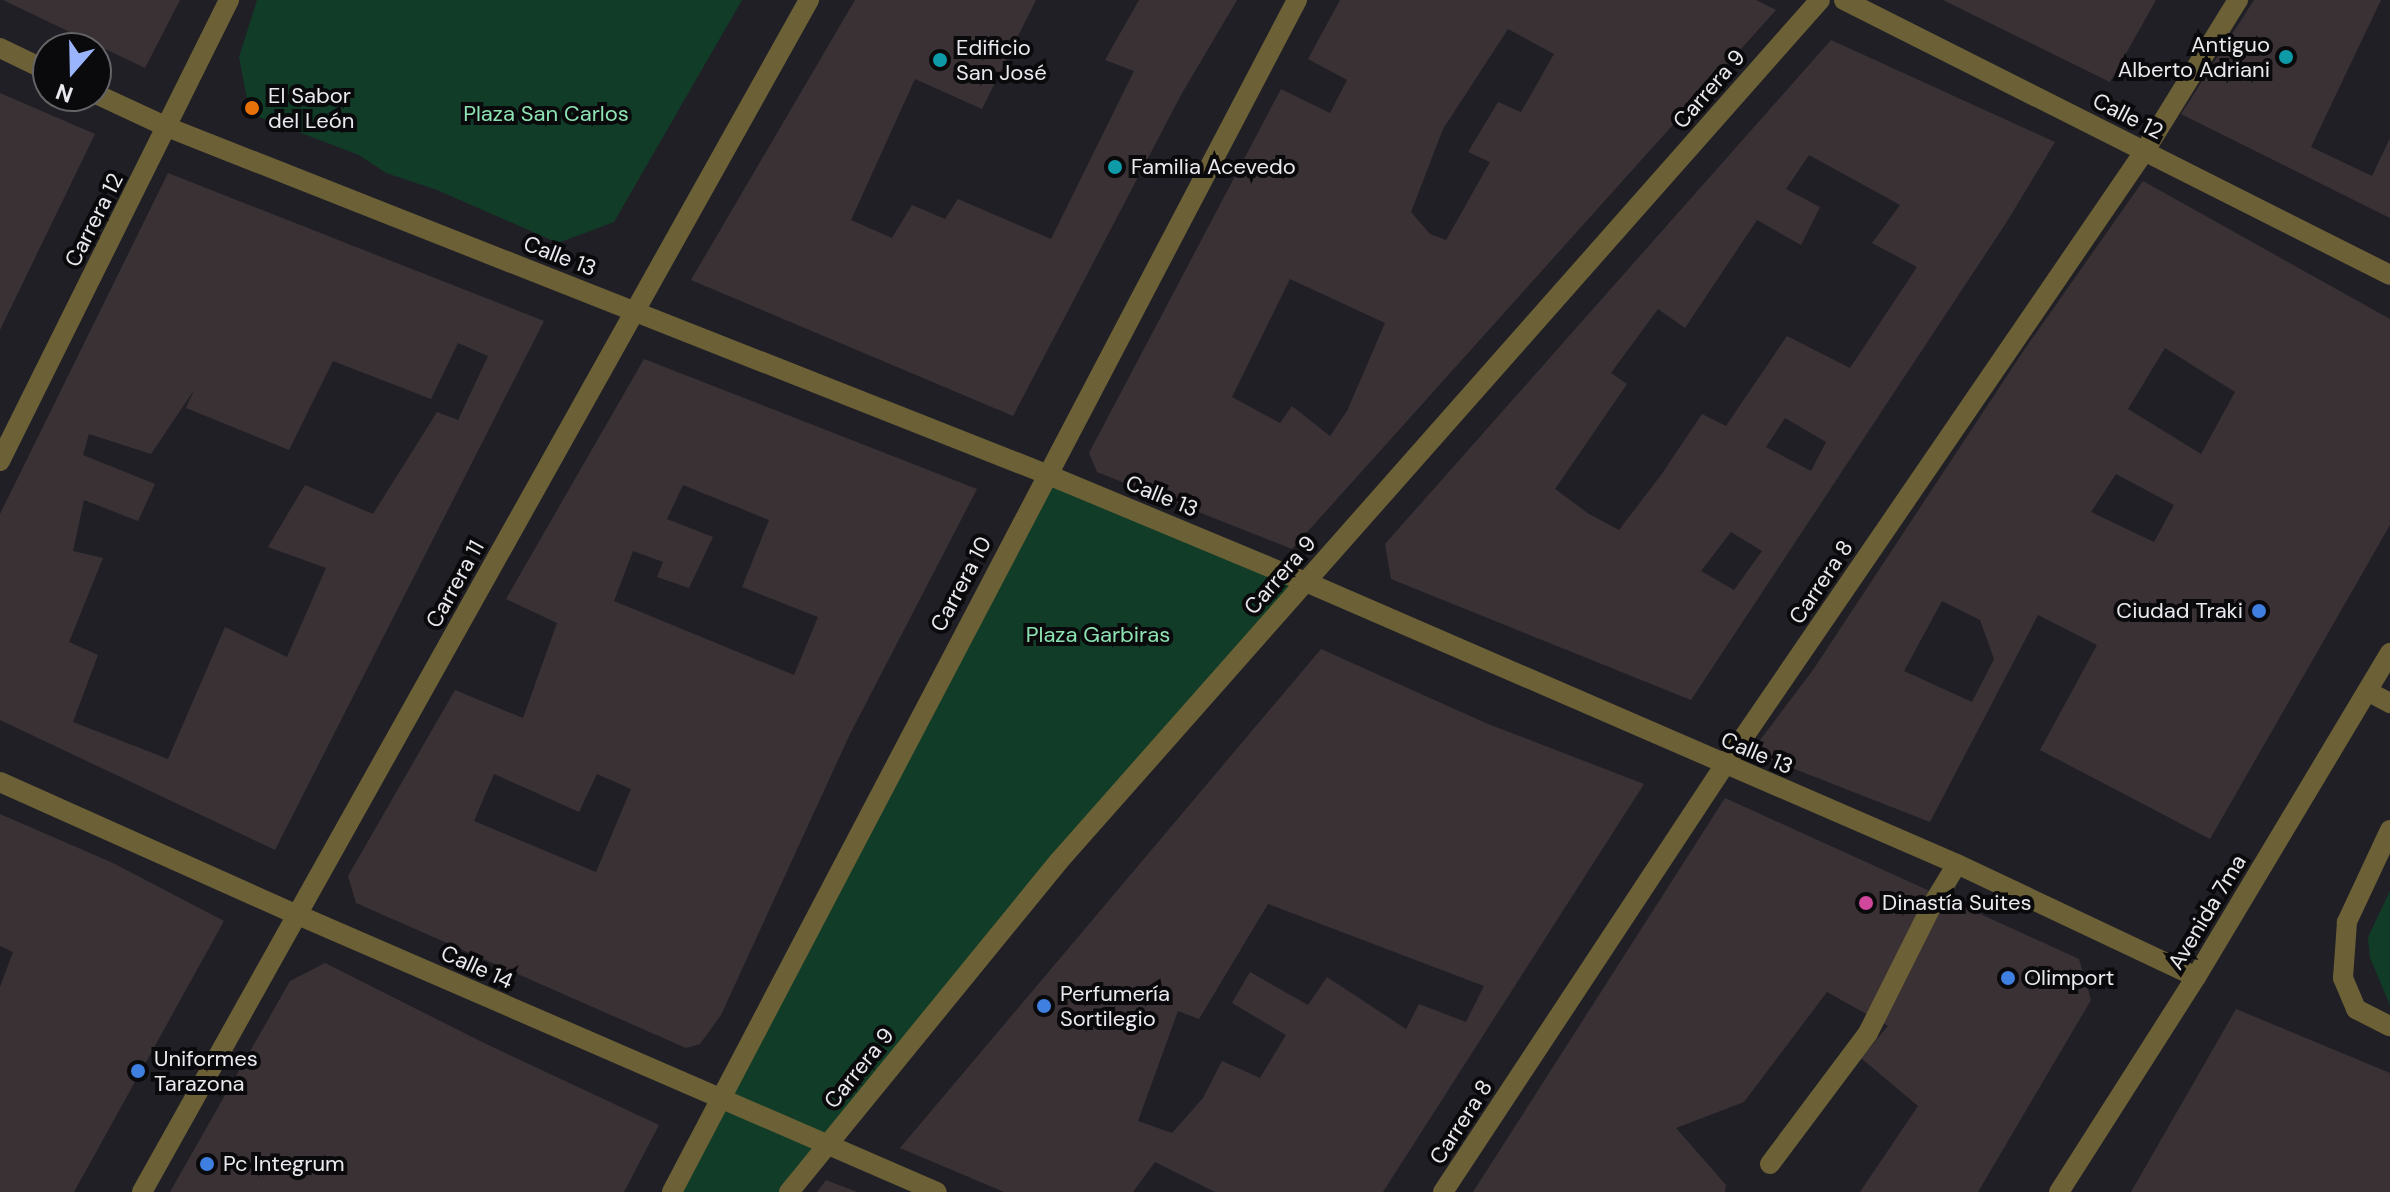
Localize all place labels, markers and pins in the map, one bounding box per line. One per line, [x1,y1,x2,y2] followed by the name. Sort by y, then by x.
[2118,31,2270,82] place label: Antiguo Alberto Adriani
[956,34,1047,86] place label: Edificio San José
[2277,48,2295,66] marker: Antiguo Alberto Adriani
[931,51,949,69] marker: Edificio San José
[268,82,354,134] place label: El Sabor del León
[243,99,261,117] marker: El Sabor del León
[1131,154,1296,180] place label: Familia Acevedo
[1106,158,1124,176] marker: Familia Acevedo
[2116,598,2243,624] place label: Ciudad Traki
[2250,602,2268,620] marker: Ciudad Traki
[1882,890,2031,916] place label: Dinastía Suites
[1857,894,1875,912] marker: Dinastía Suites
[2024,965,2114,991] place label: Olimport
[1999,969,2017,987] marker: Olimport
[1060,980,1170,1032] place label: Perfumería Sortilegio
[1035,997,1053,1015] marker: Perfumería Sortilegio
[154,1045,258,1096] place label: Uniformes Tarazona
[129,1062,147,1080] marker: Uniformes Tarazona
[223,1151,345,1177] place label: Pc Integrum
[198,1155,216,1173] marker: Pc Integrum

